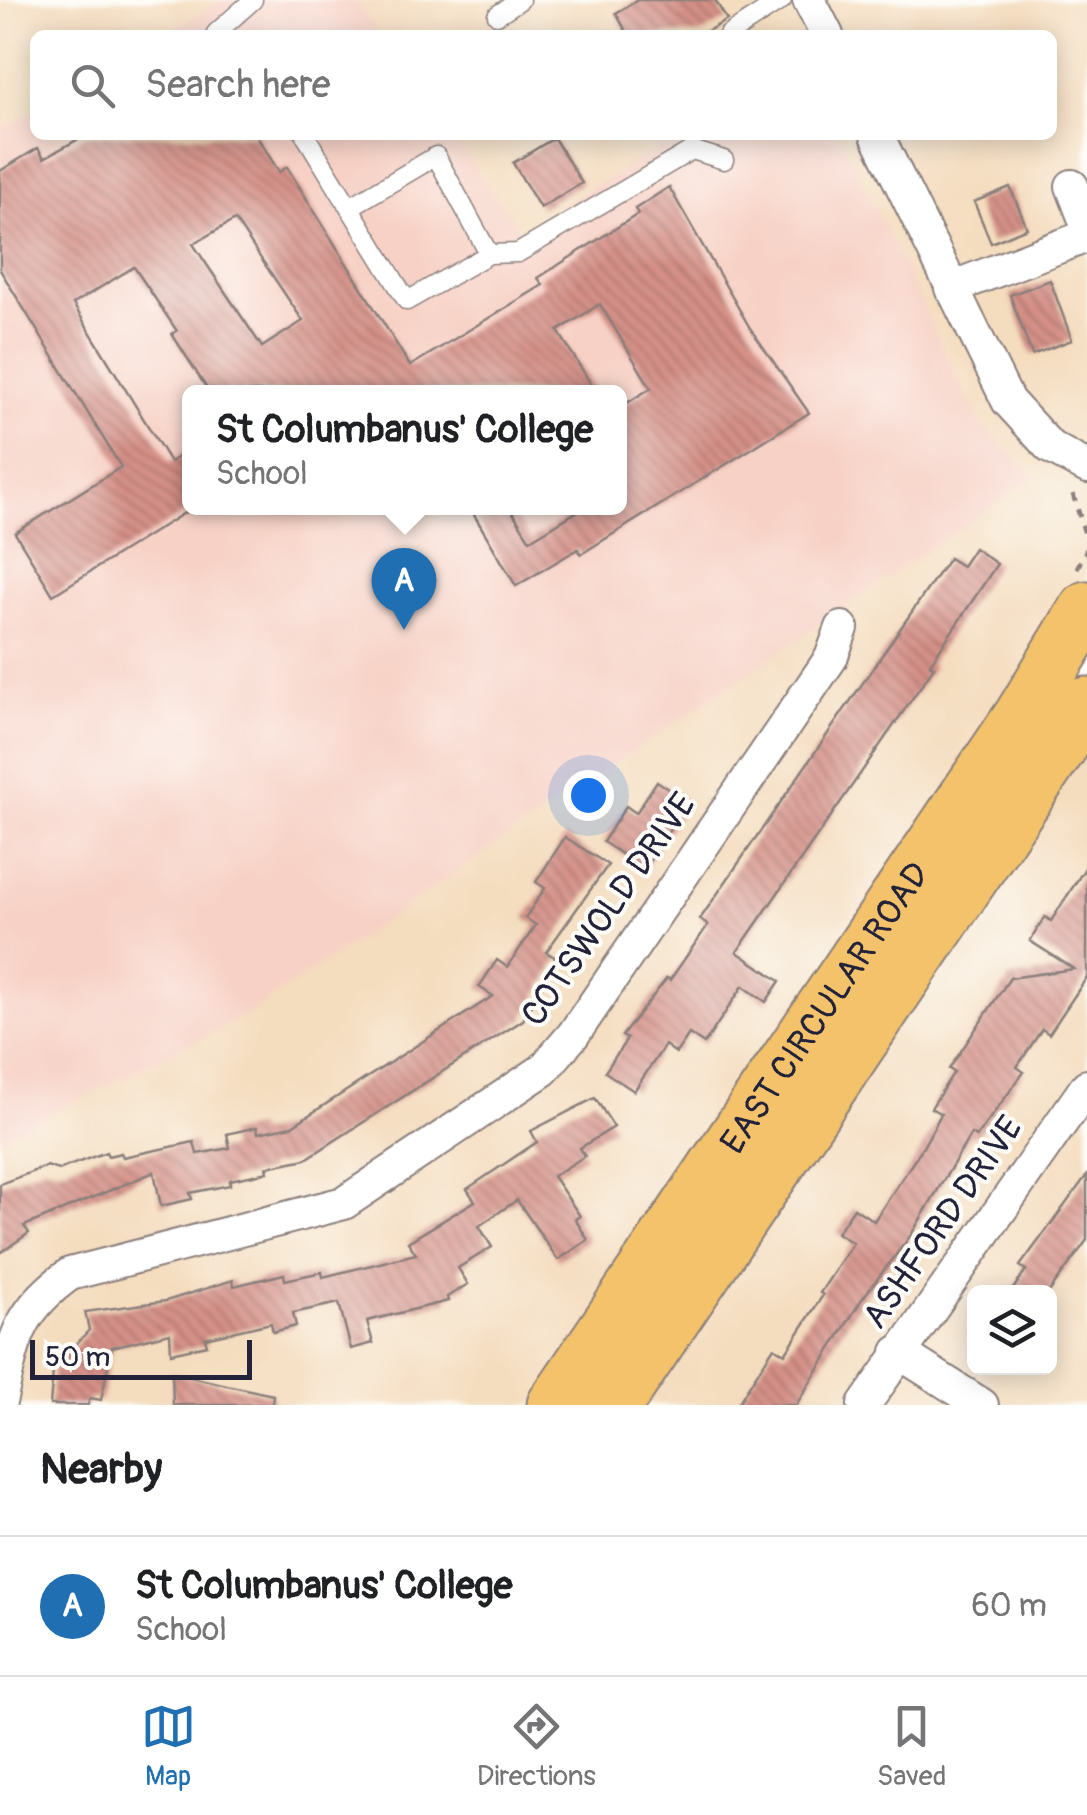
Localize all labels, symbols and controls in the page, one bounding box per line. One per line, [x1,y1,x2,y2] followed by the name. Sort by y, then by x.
[30,30,1057,140] search box
[65,58,120,113] icon: search
[145,61,331,109] text: Search here
[182,385,627,515] popup
[216,406,593,454] text: St Columbanus' College
[216,454,308,494] text: School
[372,548,436,630] pin: A
[563,770,614,821] your location
[512,784,706,1035] street label: COTSWOLD DRIVE
[711,854,939,1162] street label: EAST CIRCULAR ROAD
[853,1108,1032,1337] street label: ASHFORD DRIVE
[967,1285,1057,1375] map controls
[967,1285,1057,1375] button: layers
[30,1335,252,1380] scale bar
[45,1340,110,1375] text: 50 m
[40,1444,162,1496] text: Nearby
[135,1562,512,1610] text: St Columbanus' College
[62,1586,83,1626] text: A
[971,1586,1047,1626] text: 60 m
[135,1610,227,1650] text: School
[141,1699,196,1794] tab: Map
[477,1699,596,1794] tab: Directions
[877,1699,946,1794] tab: Saved

